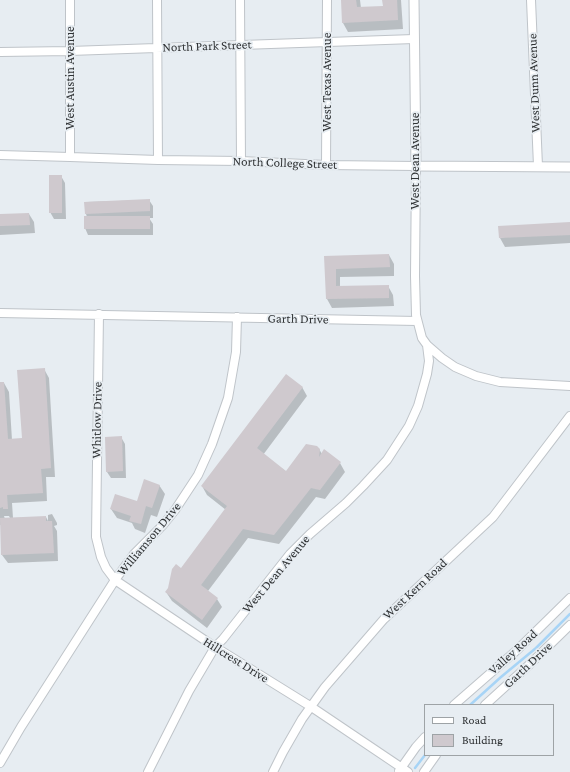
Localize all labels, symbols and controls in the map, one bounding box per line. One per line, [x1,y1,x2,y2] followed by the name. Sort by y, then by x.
[62,26,78,130] street label: West Austin Avenue
[319,33,335,131] street label: West Texas Avenue
[524,33,544,133] street label: West Dunn Avenue
[162,37,252,55] street label: North Park Street
[407,112,423,210] street label: West Dean Avenue
[232,153,338,173] street label: North College Street
[267,311,329,327] street label: Garth Drive
[89,381,105,459] street label: Whitlow Drive
[114,499,184,579] street label: Williamson Drive
[239,532,313,616] street label: West Dean Avenue
[380,555,450,623] street label: West Kern Road
[485,626,541,678] street label: Valley Road
[200,634,272,686] street label: Hillcrest Drive
[500,639,556,691] street label: Garth Drive
[424,704,554,756] legend
[462,713,486,727] text: Road
[462,733,503,747] text: Building

